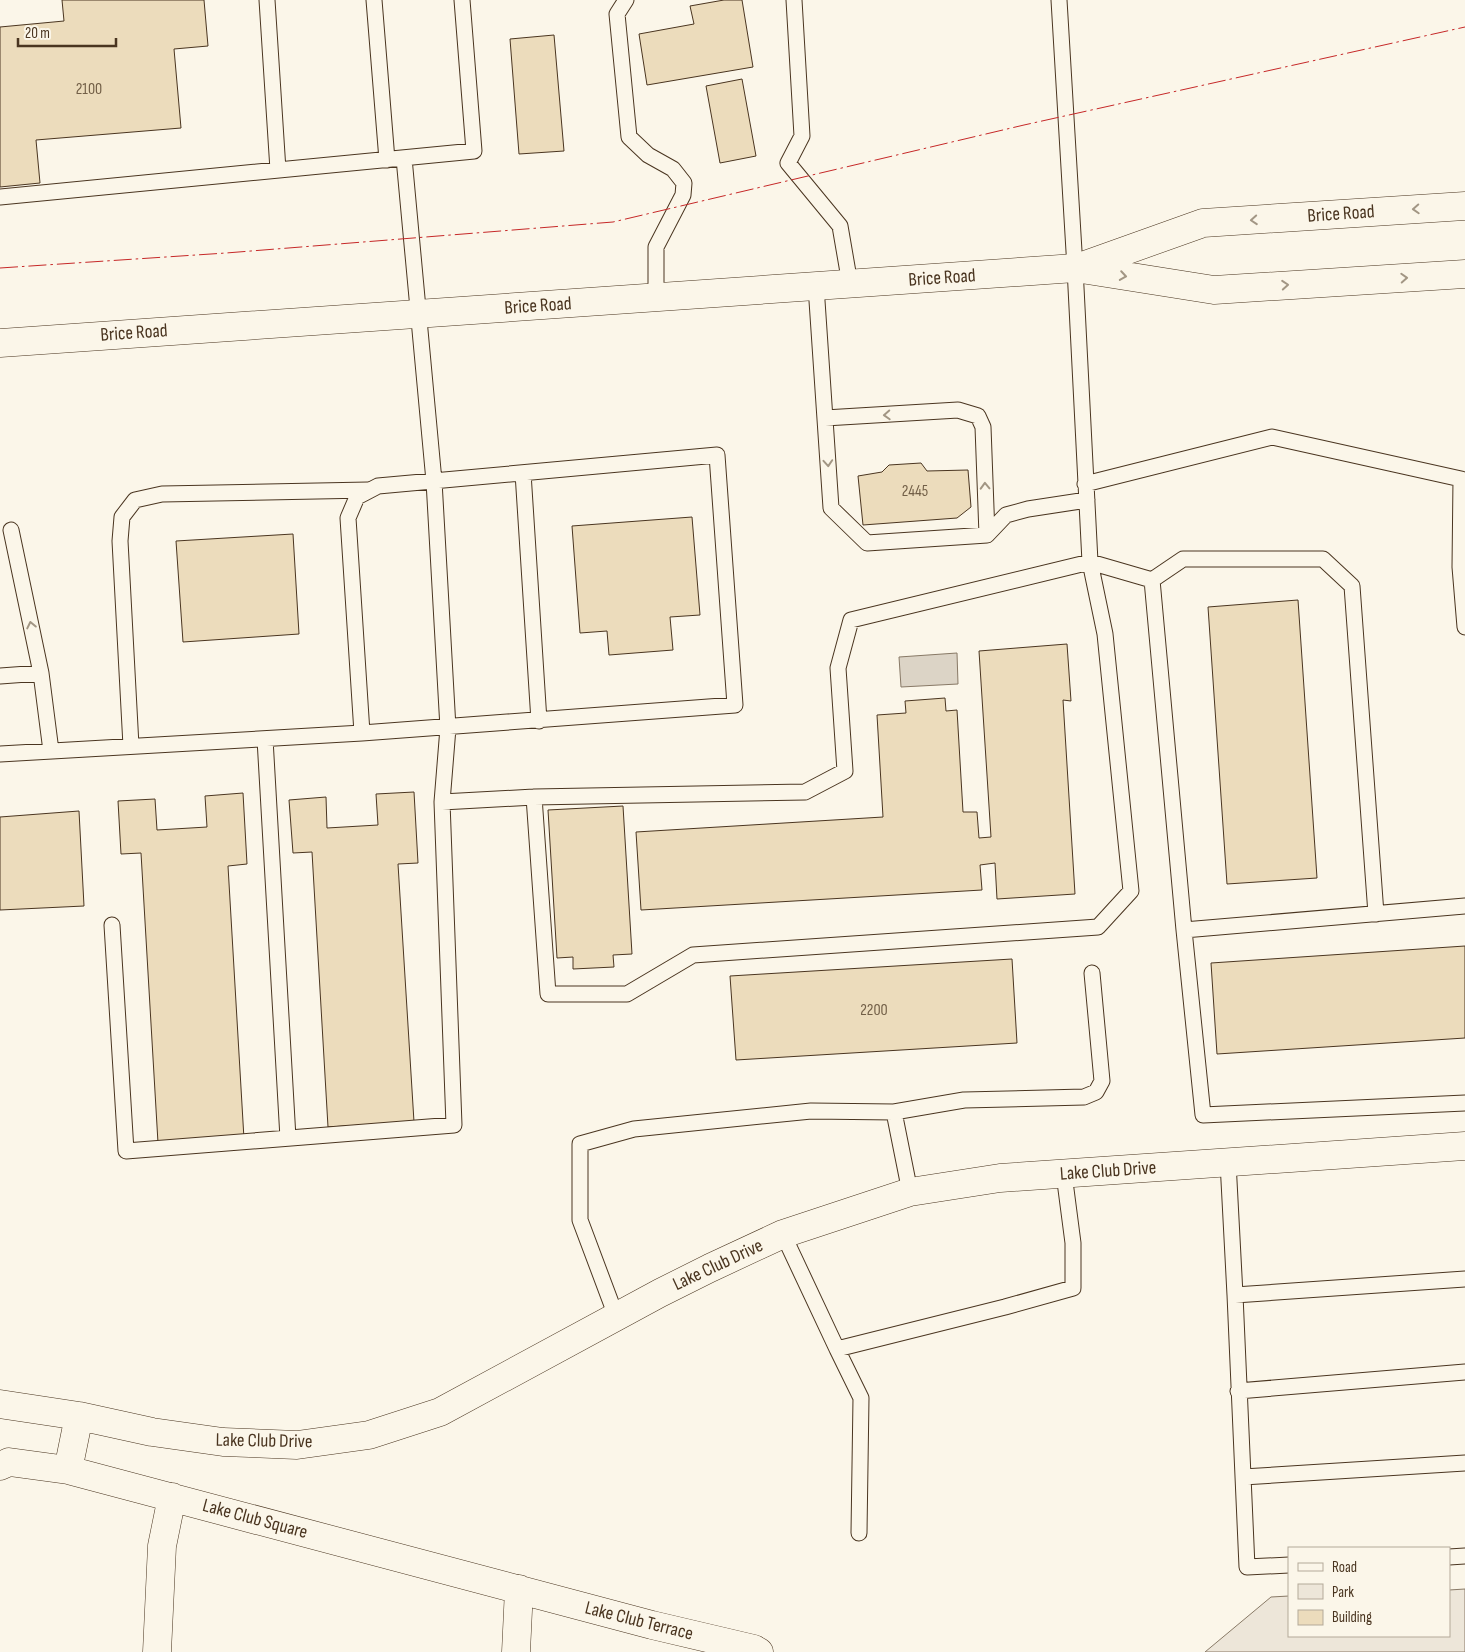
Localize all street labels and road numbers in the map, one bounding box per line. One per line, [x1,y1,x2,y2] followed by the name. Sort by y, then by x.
[1307,200,1375,228] street label: Brice Road
[908,264,976,292] street label: Brice Road
[504,292,572,320] street label: Brice Road
[100,319,168,347] street label: Brice Road
[1059,1156,1157,1186] street label: Lake Club Drive
[669,1234,767,1296] street label: Lake Club Drive
[215,1429,313,1453] street label: Lake Club Drive
[200,1494,310,1544] street label: Lake Club Square
[582,1596,696,1646] street label: Lake Club Terrace

